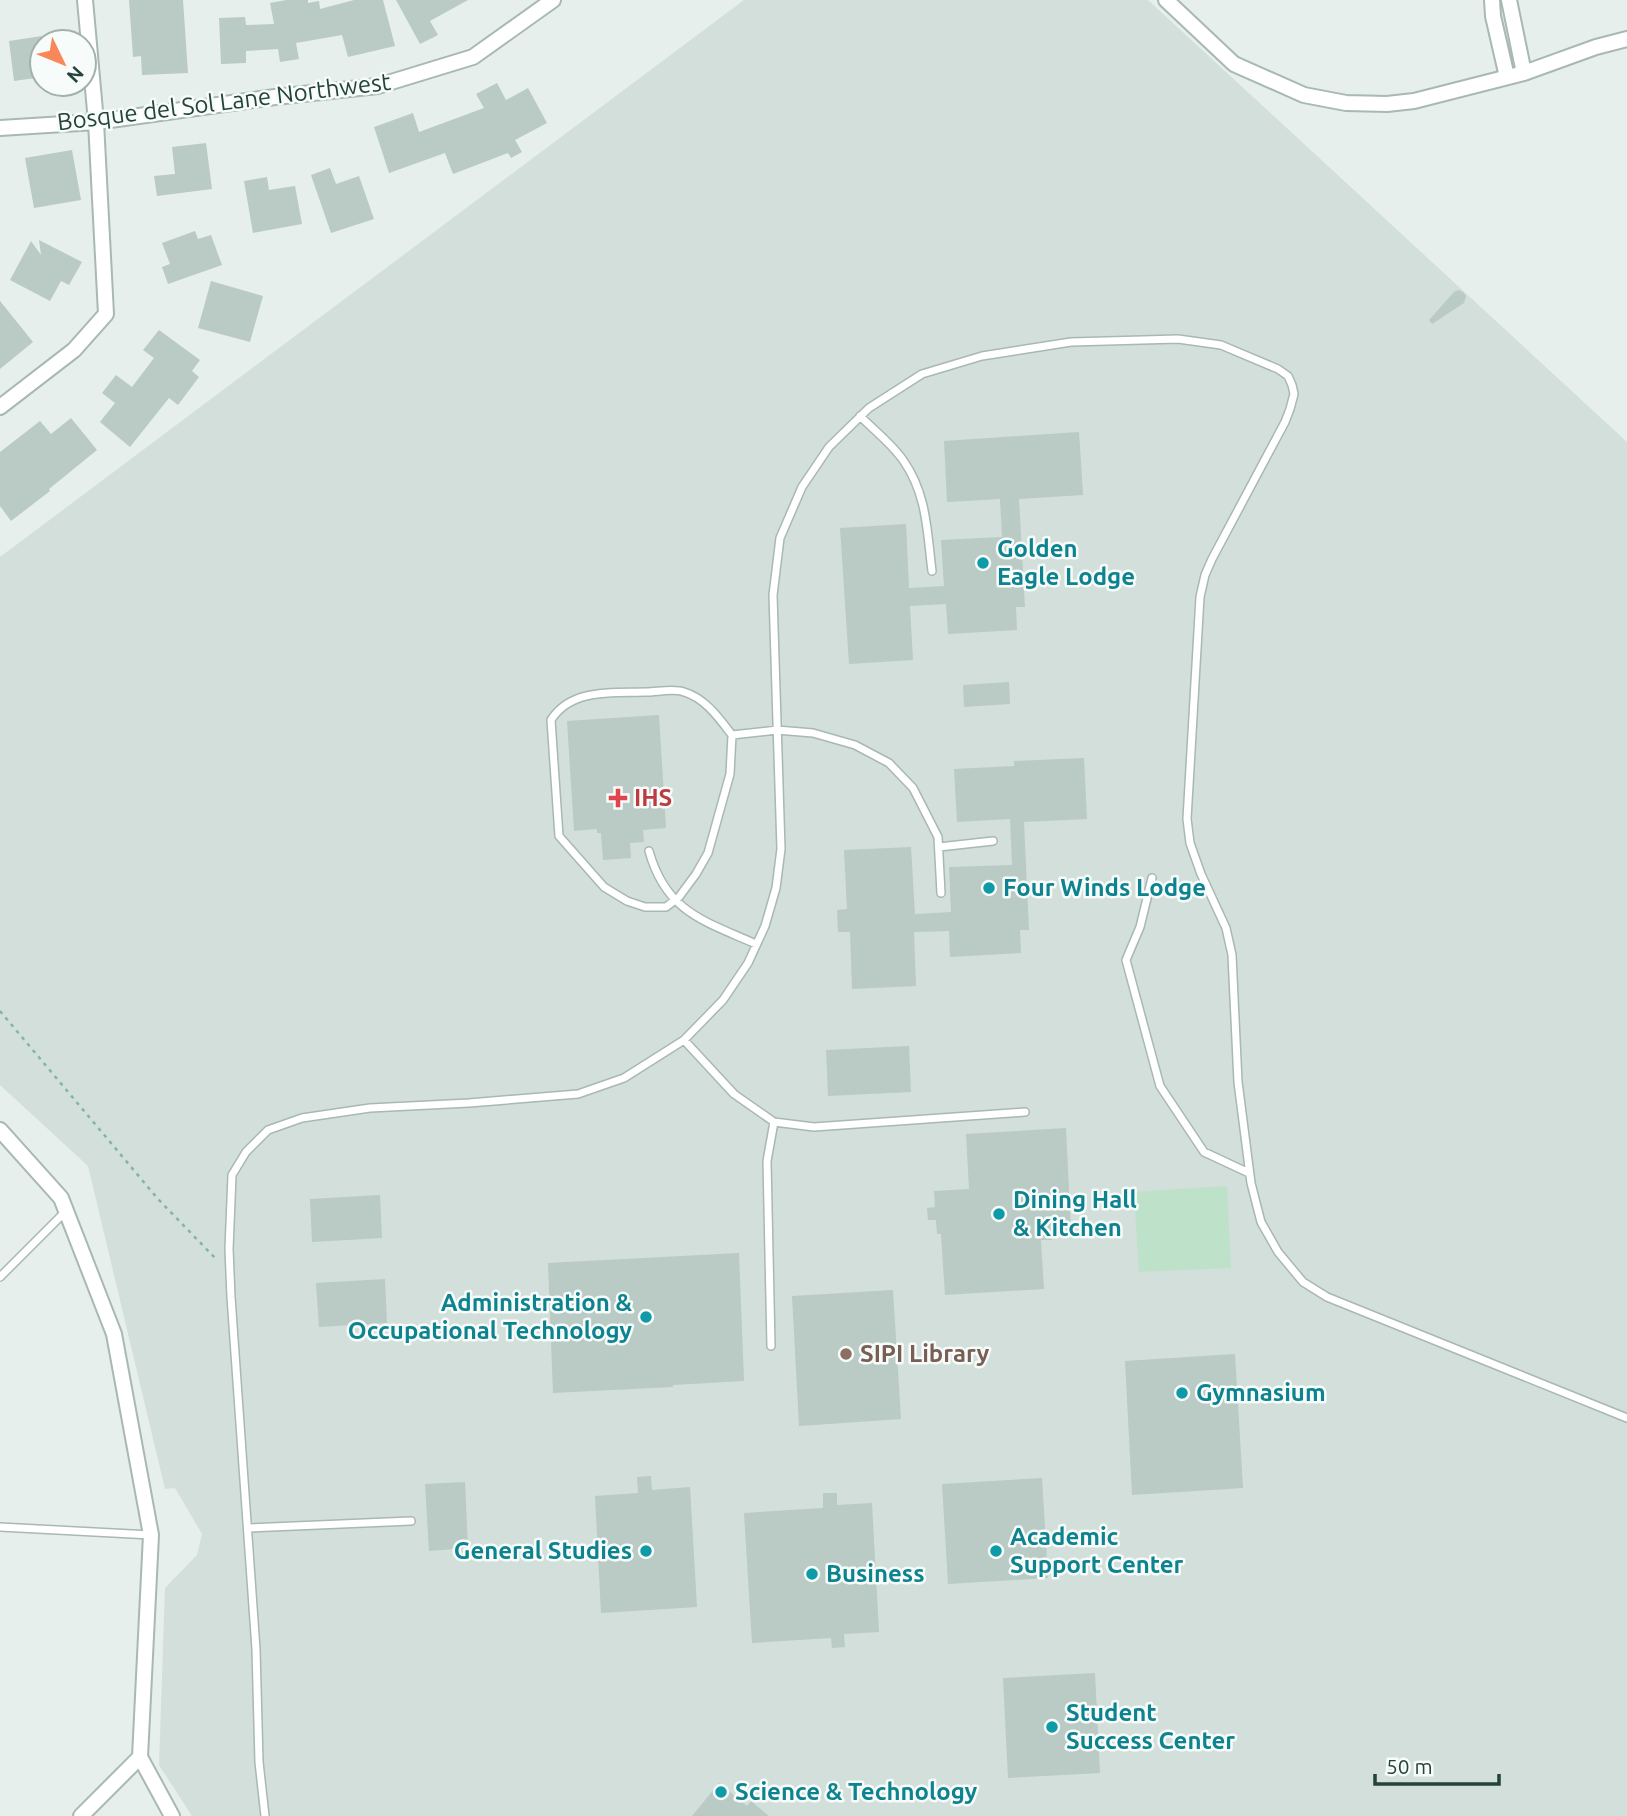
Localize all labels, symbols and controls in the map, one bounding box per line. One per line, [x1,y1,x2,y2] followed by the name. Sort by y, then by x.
[28,28,98,98] north arrow
[56,67,392,137] street label: Bosque del Sol Lane Northwest
[997,535,1135,590] place label: Golden Eagle Lodge
[975,555,991,571] marker: Golden Eagle Lodge
[634,784,672,811] place label: IHS
[608,788,628,808] marker: IHS
[1003,874,1206,901] place label: Four Winds Lodge
[981,880,997,896] marker: Four Winds Lodge
[1013,1186,1137,1241] place label: Dining Hall & Kitchen
[991,1206,1007,1222] marker: Dining Hall & Kitchen
[348,1289,632,1344] place label: Administration & Occupational Technology
[638,1309,654,1325] marker: Administration & Occupational Technology
[860,1340,989,1367] place label: SIPI Library
[838,1346,854,1362] marker: SIPI Library
[1196,1379,1326,1406] place label: Gymnasium
[1174,1385,1190,1401] marker: Gymnasium
[1010,1523,1184,1578] place label: Academic Support Center
[454,1537,632,1564] place label: General Studies
[638,1543,654,1559] marker: General Studies
[988,1543,1004,1559] marker: Academic Support Center
[826,1560,924,1587] place label: Business
[804,1566,820,1582] marker: Business
[1066,1699,1235,1754] place label: Student Success Center
[1044,1719,1060,1735] marker: Student Success Center
[1375,1742,1499,1786] scale bar
[1386,1754,1433,1778] text: 50 m
[735,1778,978,1805] place label: Science & Technology
[713,1784,729,1800] marker: Science & Technology

